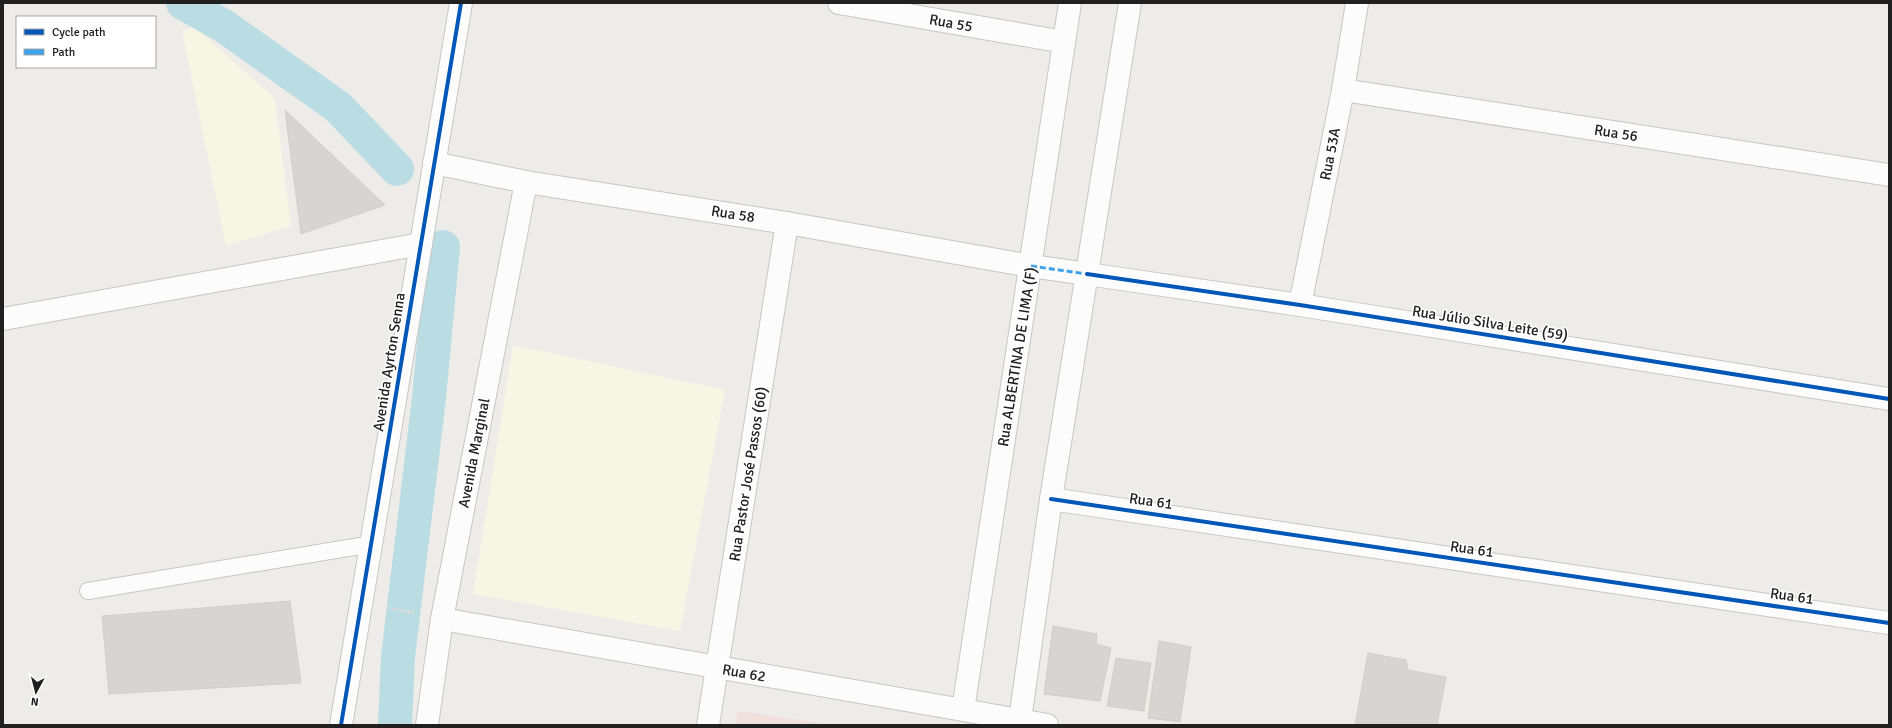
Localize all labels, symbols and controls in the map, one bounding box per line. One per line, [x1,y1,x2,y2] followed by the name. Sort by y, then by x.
[928,10,974,36] street label: Rua 55
[16,16,156,68] legend
[52,25,105,40] text: Cycle path
[52,45,75,60] text: Path
[1593,121,1639,145] street label: Rua 56
[1316,126,1344,182] street label: Rua 53A
[710,202,756,226] street label: Rua 58
[994,266,1040,448] street label: Rua ALBERTINA DE LIMA (F)
[369,291,409,433] street label: Avenida Ayrton Senna
[1411,302,1569,344] street label: Rua Júlio Silva Leite (59)
[725,385,771,563] street label: Rua Pastor José Passos (60)
[455,397,493,509] street label: Avenida Marginal
[1128,489,1174,513] street label: Rua 61
[1449,537,1495,561] street label: Rua 61
[1769,584,1815,608] street label: Rua 61
[721,660,767,686] street label: Rua 62
[16,672,56,712] north arrow
[30,695,39,708] text: N

